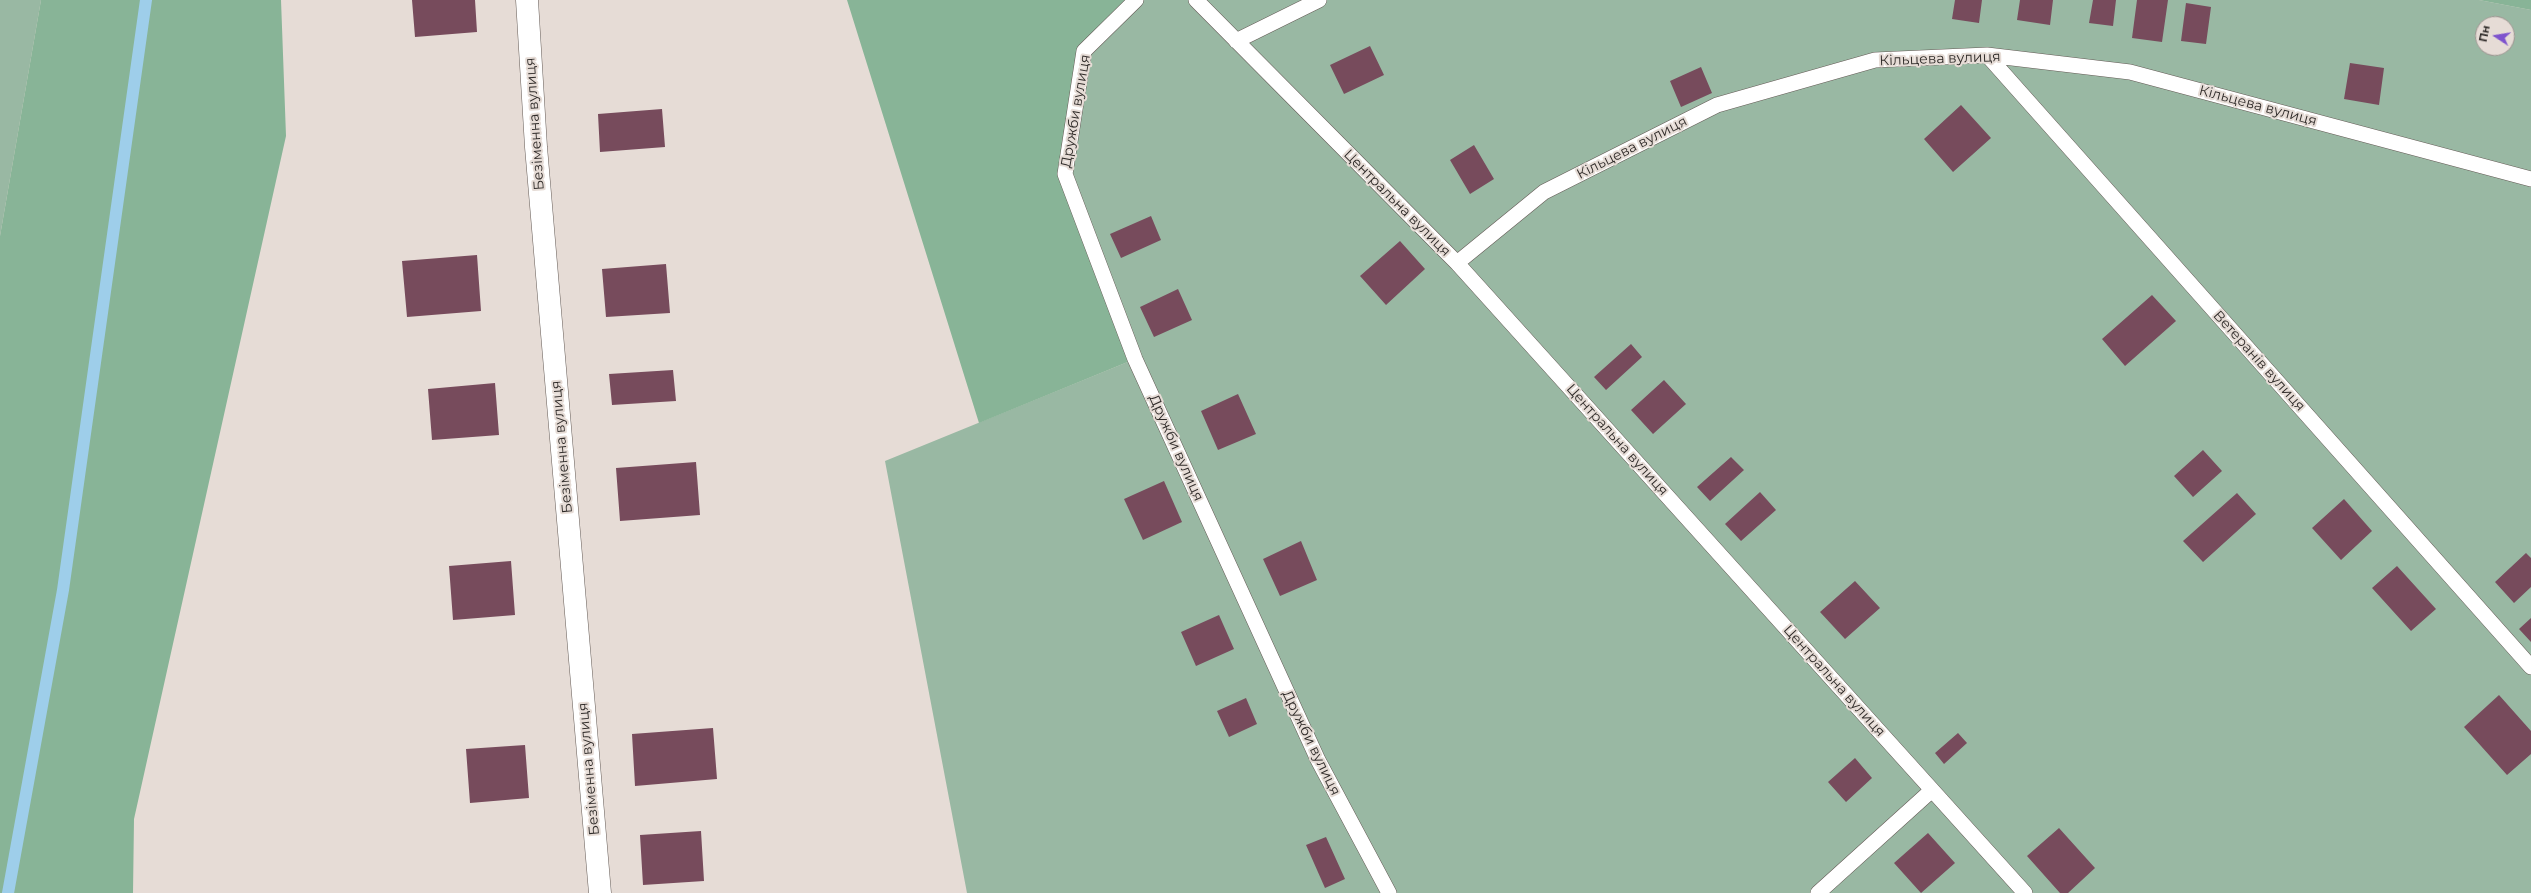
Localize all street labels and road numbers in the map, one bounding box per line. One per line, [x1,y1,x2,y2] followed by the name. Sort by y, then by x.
[1879,48,2001,70] street label: Кільцева вулиця
[1058,53,1094,169] street label: Дружби вулиця
[522,57,548,191] street label: Безіменна вулиця
[2197,82,2319,130] street label: Кільцева вулиця
[1574,113,1690,183] street label: Кільцева вулиця
[1340,146,1454,260] street label: Центральна вулиця
[2209,307,2309,415] street label: Ветеранів вулиця
[548,380,576,514] street label: Безіменна вулиця
[1562,381,1672,499] street label: Центральна вулиця
[1145,392,1207,504] street label: Дружби вулиця
[1779,622,1889,740] street label: Центральна вулиця
[1278,688,1344,798] street label: Дружби вулиця
[575,702,603,836] street label: Безіменна вулиця

